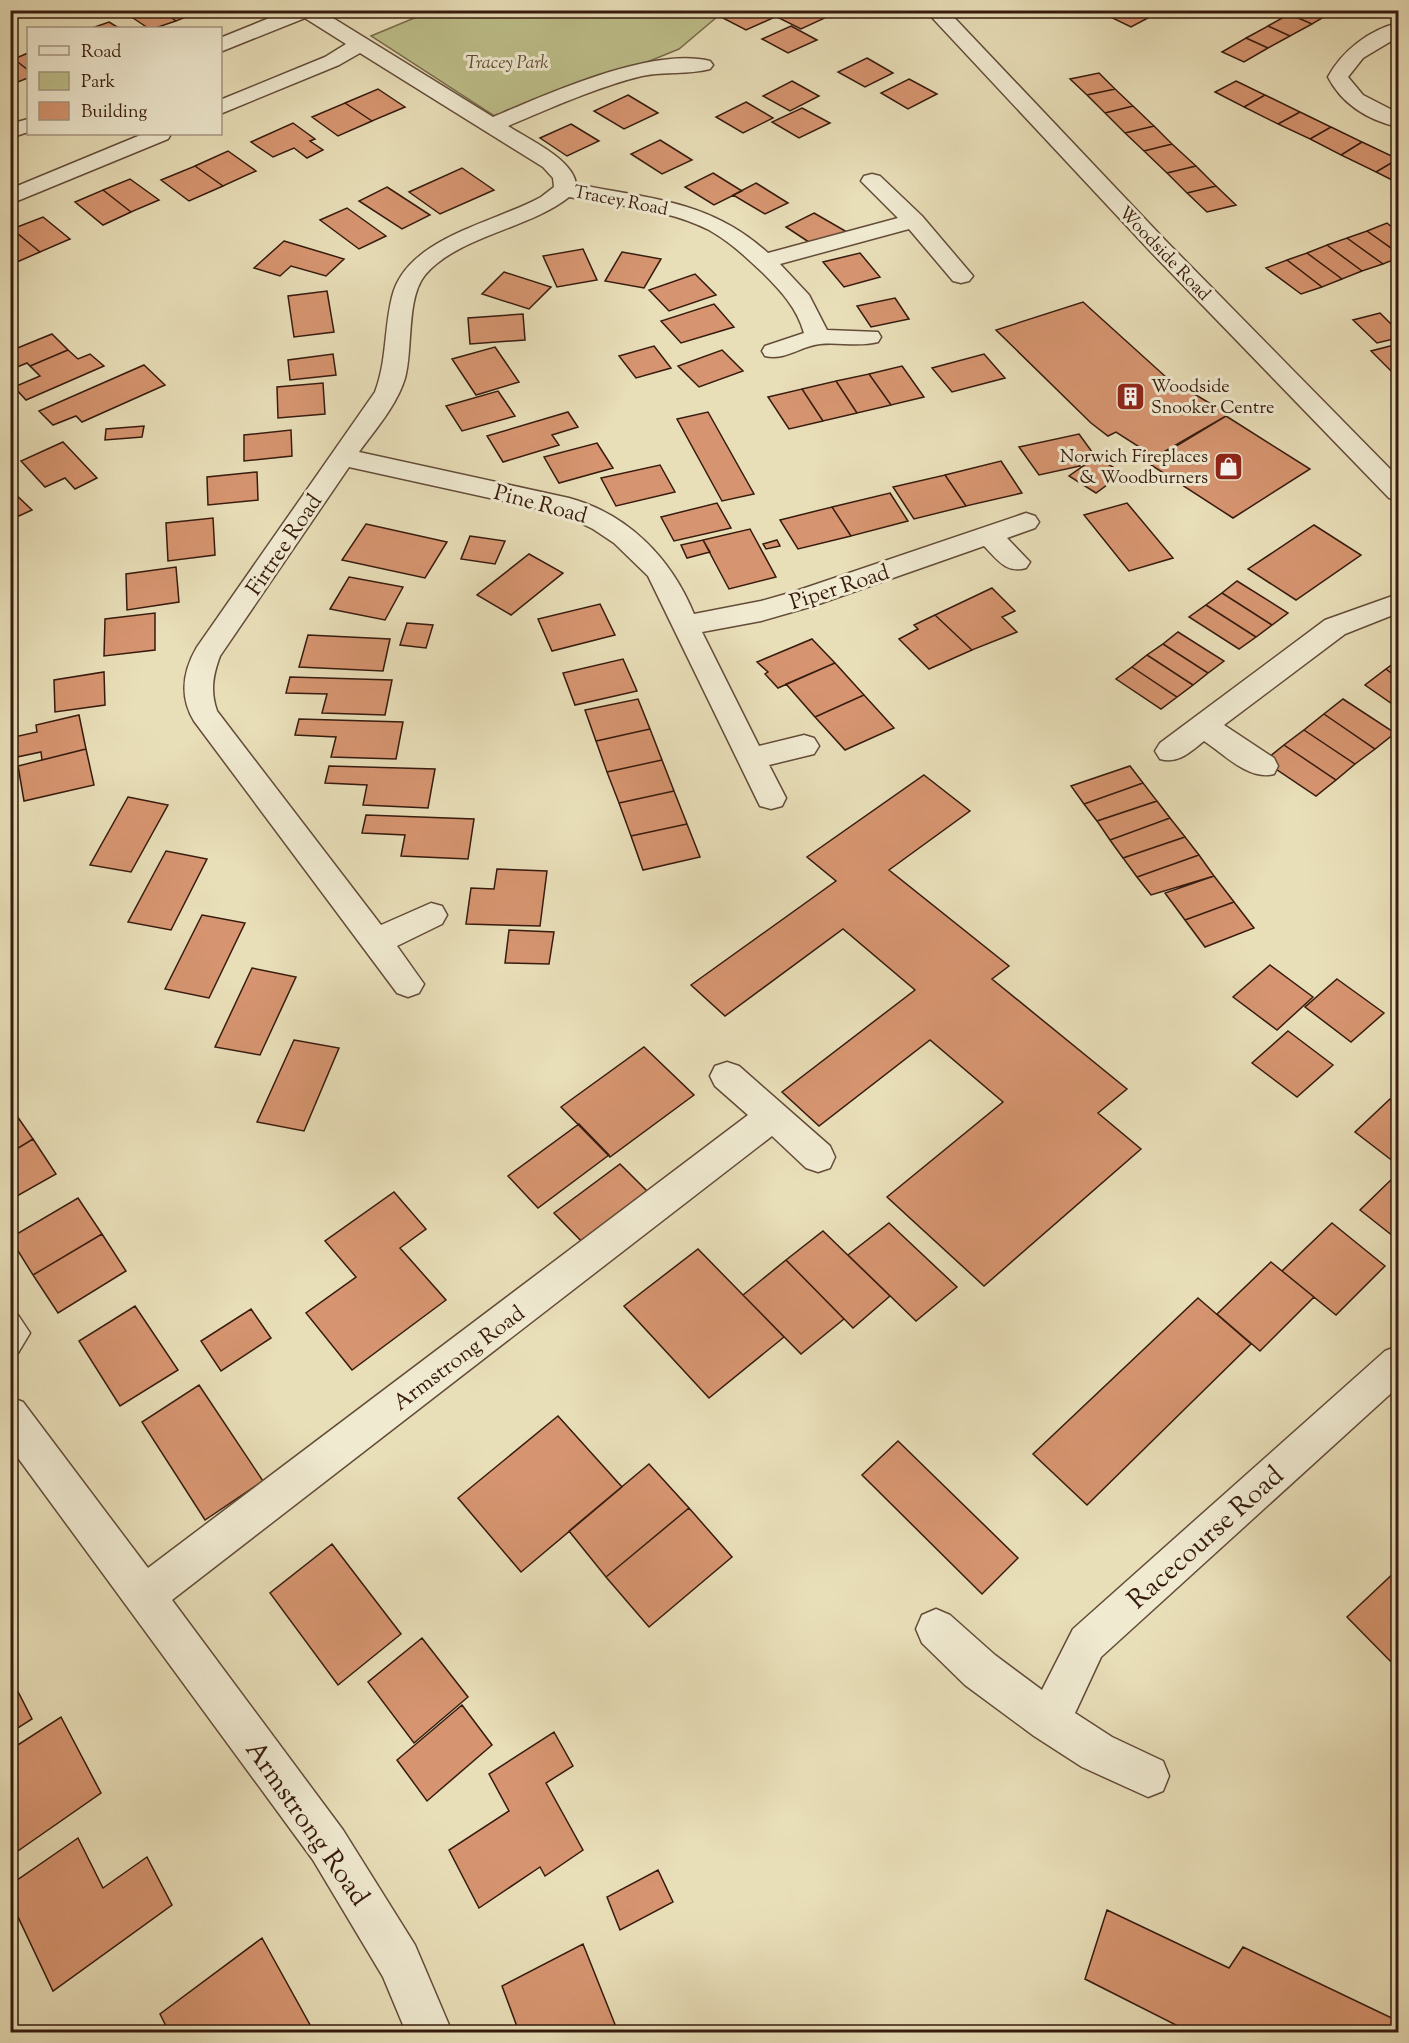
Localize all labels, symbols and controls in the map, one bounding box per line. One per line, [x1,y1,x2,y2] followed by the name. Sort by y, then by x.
[27,27,222,135] legend
[81,40,121,66] text: Road
[466,51,549,77] park label: Tracey Park
[81,70,116,96] text: Park
[81,100,147,126] text: Building
[571,180,670,224] street label: Tracey Road
[1112,201,1216,308] street label: Woodside Road
[1151,375,1274,422] place label: Woodside Snooker Centre
[1114,380,1146,412] building icon: Woodside Snooker Centre
[1060,445,1208,492] place label: Norwich Fireplaces & Woodburners
[1213,450,1245,482] shop icon: Norwich Fireplaces & Woodburners
[490,478,591,534] street label: Pine Road
[240,488,331,603] street label: Firtree Road
[786,558,894,620] street label: Piper Road
[387,1299,533,1420] street label: Armstrong Road
[1120,1458,1293,1620] street label: Racecourse Road
[234,1734,378,1915] street label: Armstrong Road

